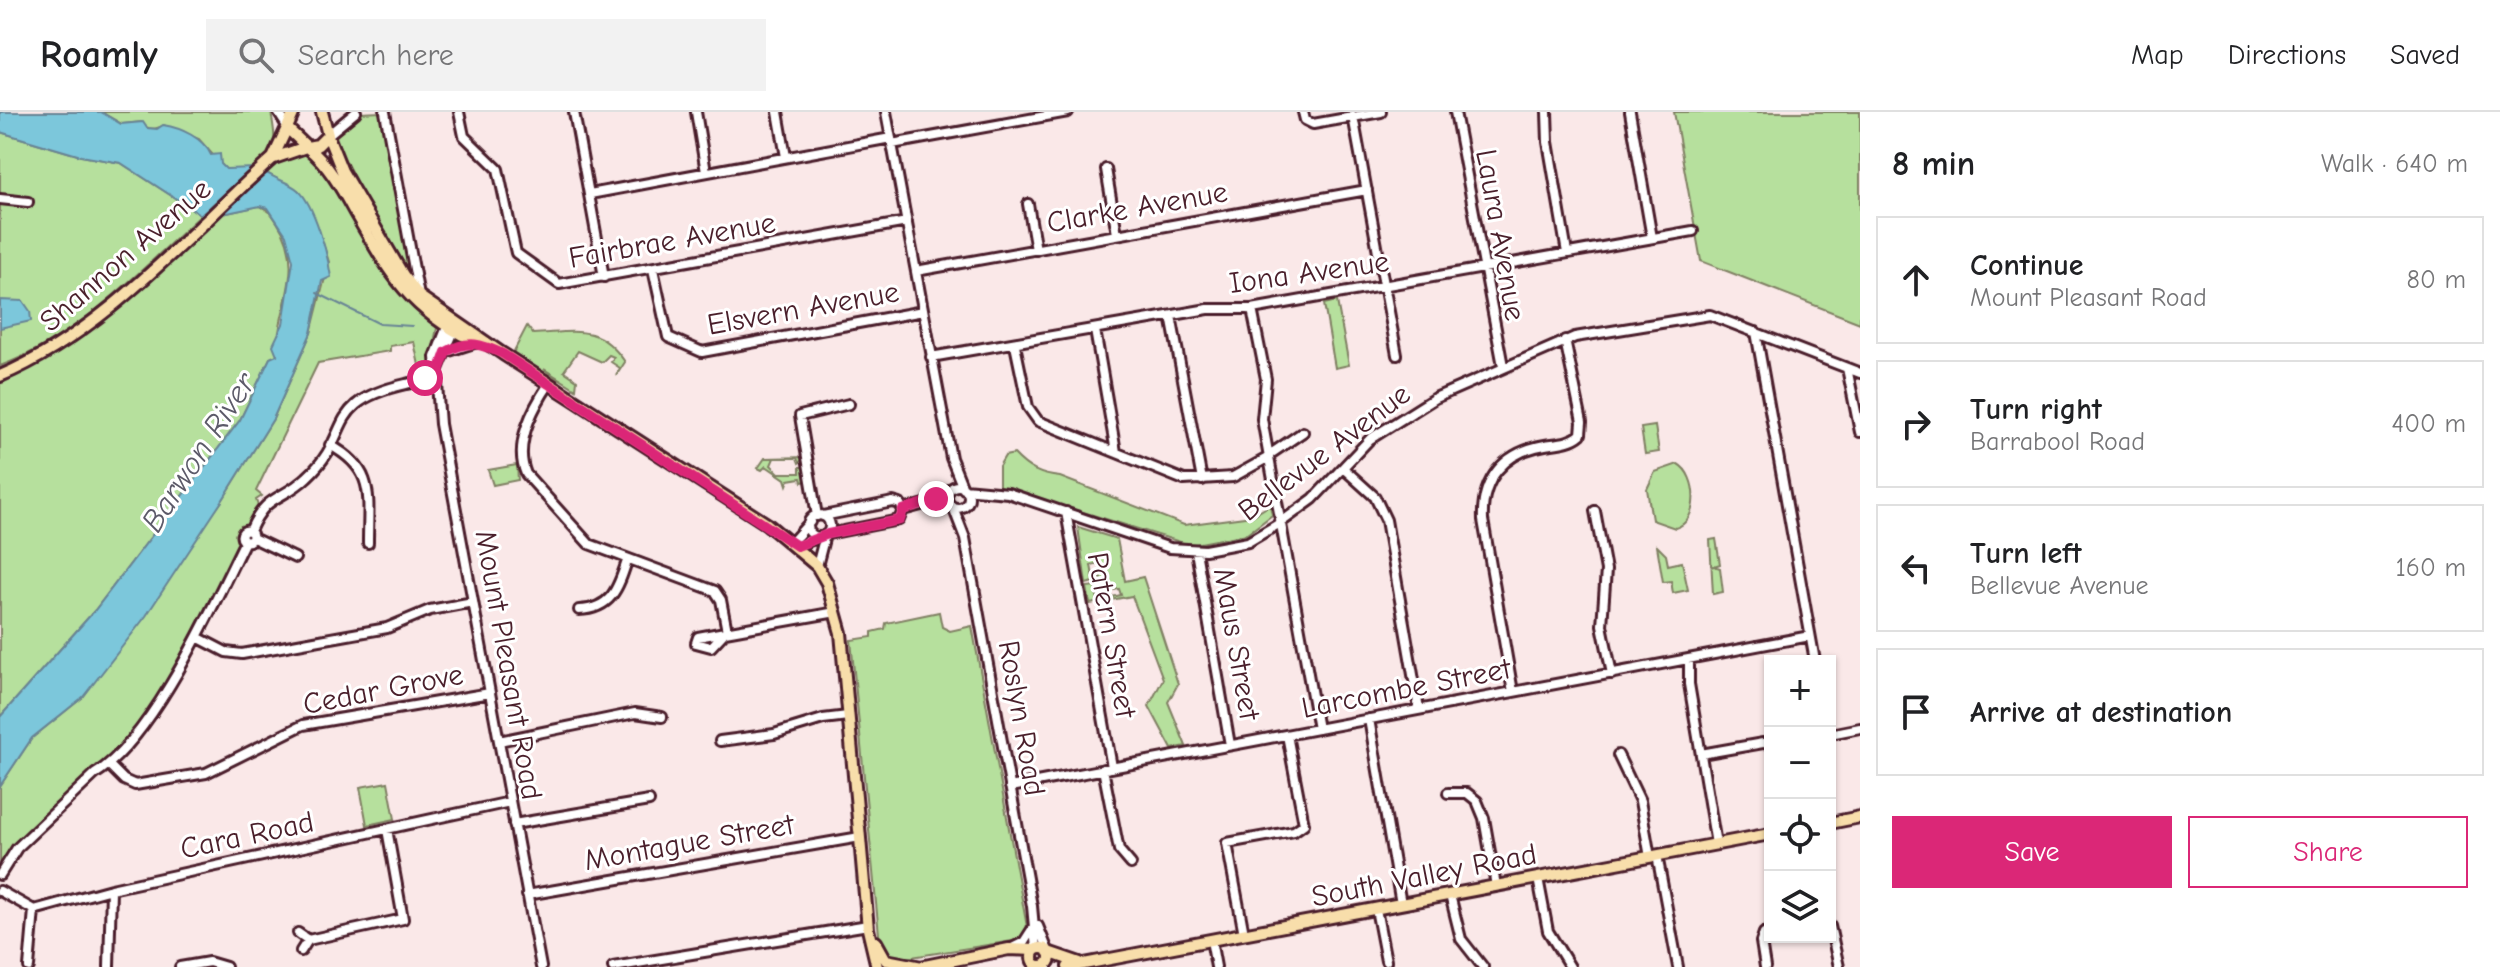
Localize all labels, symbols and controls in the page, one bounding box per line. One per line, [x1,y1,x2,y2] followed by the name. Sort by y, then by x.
[206,19,766,91] search box
[40,33,158,77] text: Roamly
[234,33,278,77] icon: search
[298,38,454,73] text: Search here
[2131,39,2184,71] text: Map
[2228,39,2346,71] text: Directions
[2390,39,2460,71] text: Saved
[1892,144,1975,184] text: 8 min
[1468,147,1533,324] street label: Laura Avenue
[2321,149,2468,179] text: Walk · 640 m
[33,172,218,339] street label: Shannon Avenue
[1044,174,1230,241] street label: Clarke Avenue
[566,205,778,276] street label: Fairbrae Avenue
[1227,244,1391,301] street label: Iona Avenue
[1970,248,2084,283] text: Continue
[1894,258,1938,302] icon: ahead
[2407,265,2466,295] text: 80 m
[705,274,902,343] street label: Elsvern Avenue
[1970,283,2207,313] text: Mount Pleasant Road
[407,360,443,396] route start
[133,365,264,539] water label: Barwon River
[1231,376,1417,528] street label: Bellevue Avenue
[1970,392,2102,427] text: Turn right
[1894,402,1938,446] icon: right
[2392,409,2466,439] text: 400 m
[1970,427,2145,457] text: Barrabool Road
[918,481,954,517] route end
[468,527,549,803] street label: Mount Pleasant Road
[1970,536,2082,571] text: Turn left
[1894,546,1938,590] icon: left
[1080,550,1144,722] street label: Patern Street
[2396,553,2466,583] text: 160 m
[1206,565,1267,724] street label: Maus Street
[1970,571,2149,601] text: Bellevue Avenue
[991,638,1052,798] street label: Roslyn Road
[1299,651,1515,726] street label: Larcombe Street
[1764,655,1836,943] map controls
[1764,655,1836,727] button: +
[300,657,466,722] street label: Cedar Grove
[1894,690,1938,734] icon: arrive
[1970,695,2232,730] text: Arrive at destination
[1764,727,1836,799] button: −
[1764,799,1836,871] button: locate
[177,804,317,867] street label: Cara Road
[582,807,798,878] street label: Montague Street
[1892,816,2172,888] button: Save
[2188,816,2468,888] button: Share
[1309,836,1540,914] street label: South Valley Road
[1764,871,1836,943] button: layers

